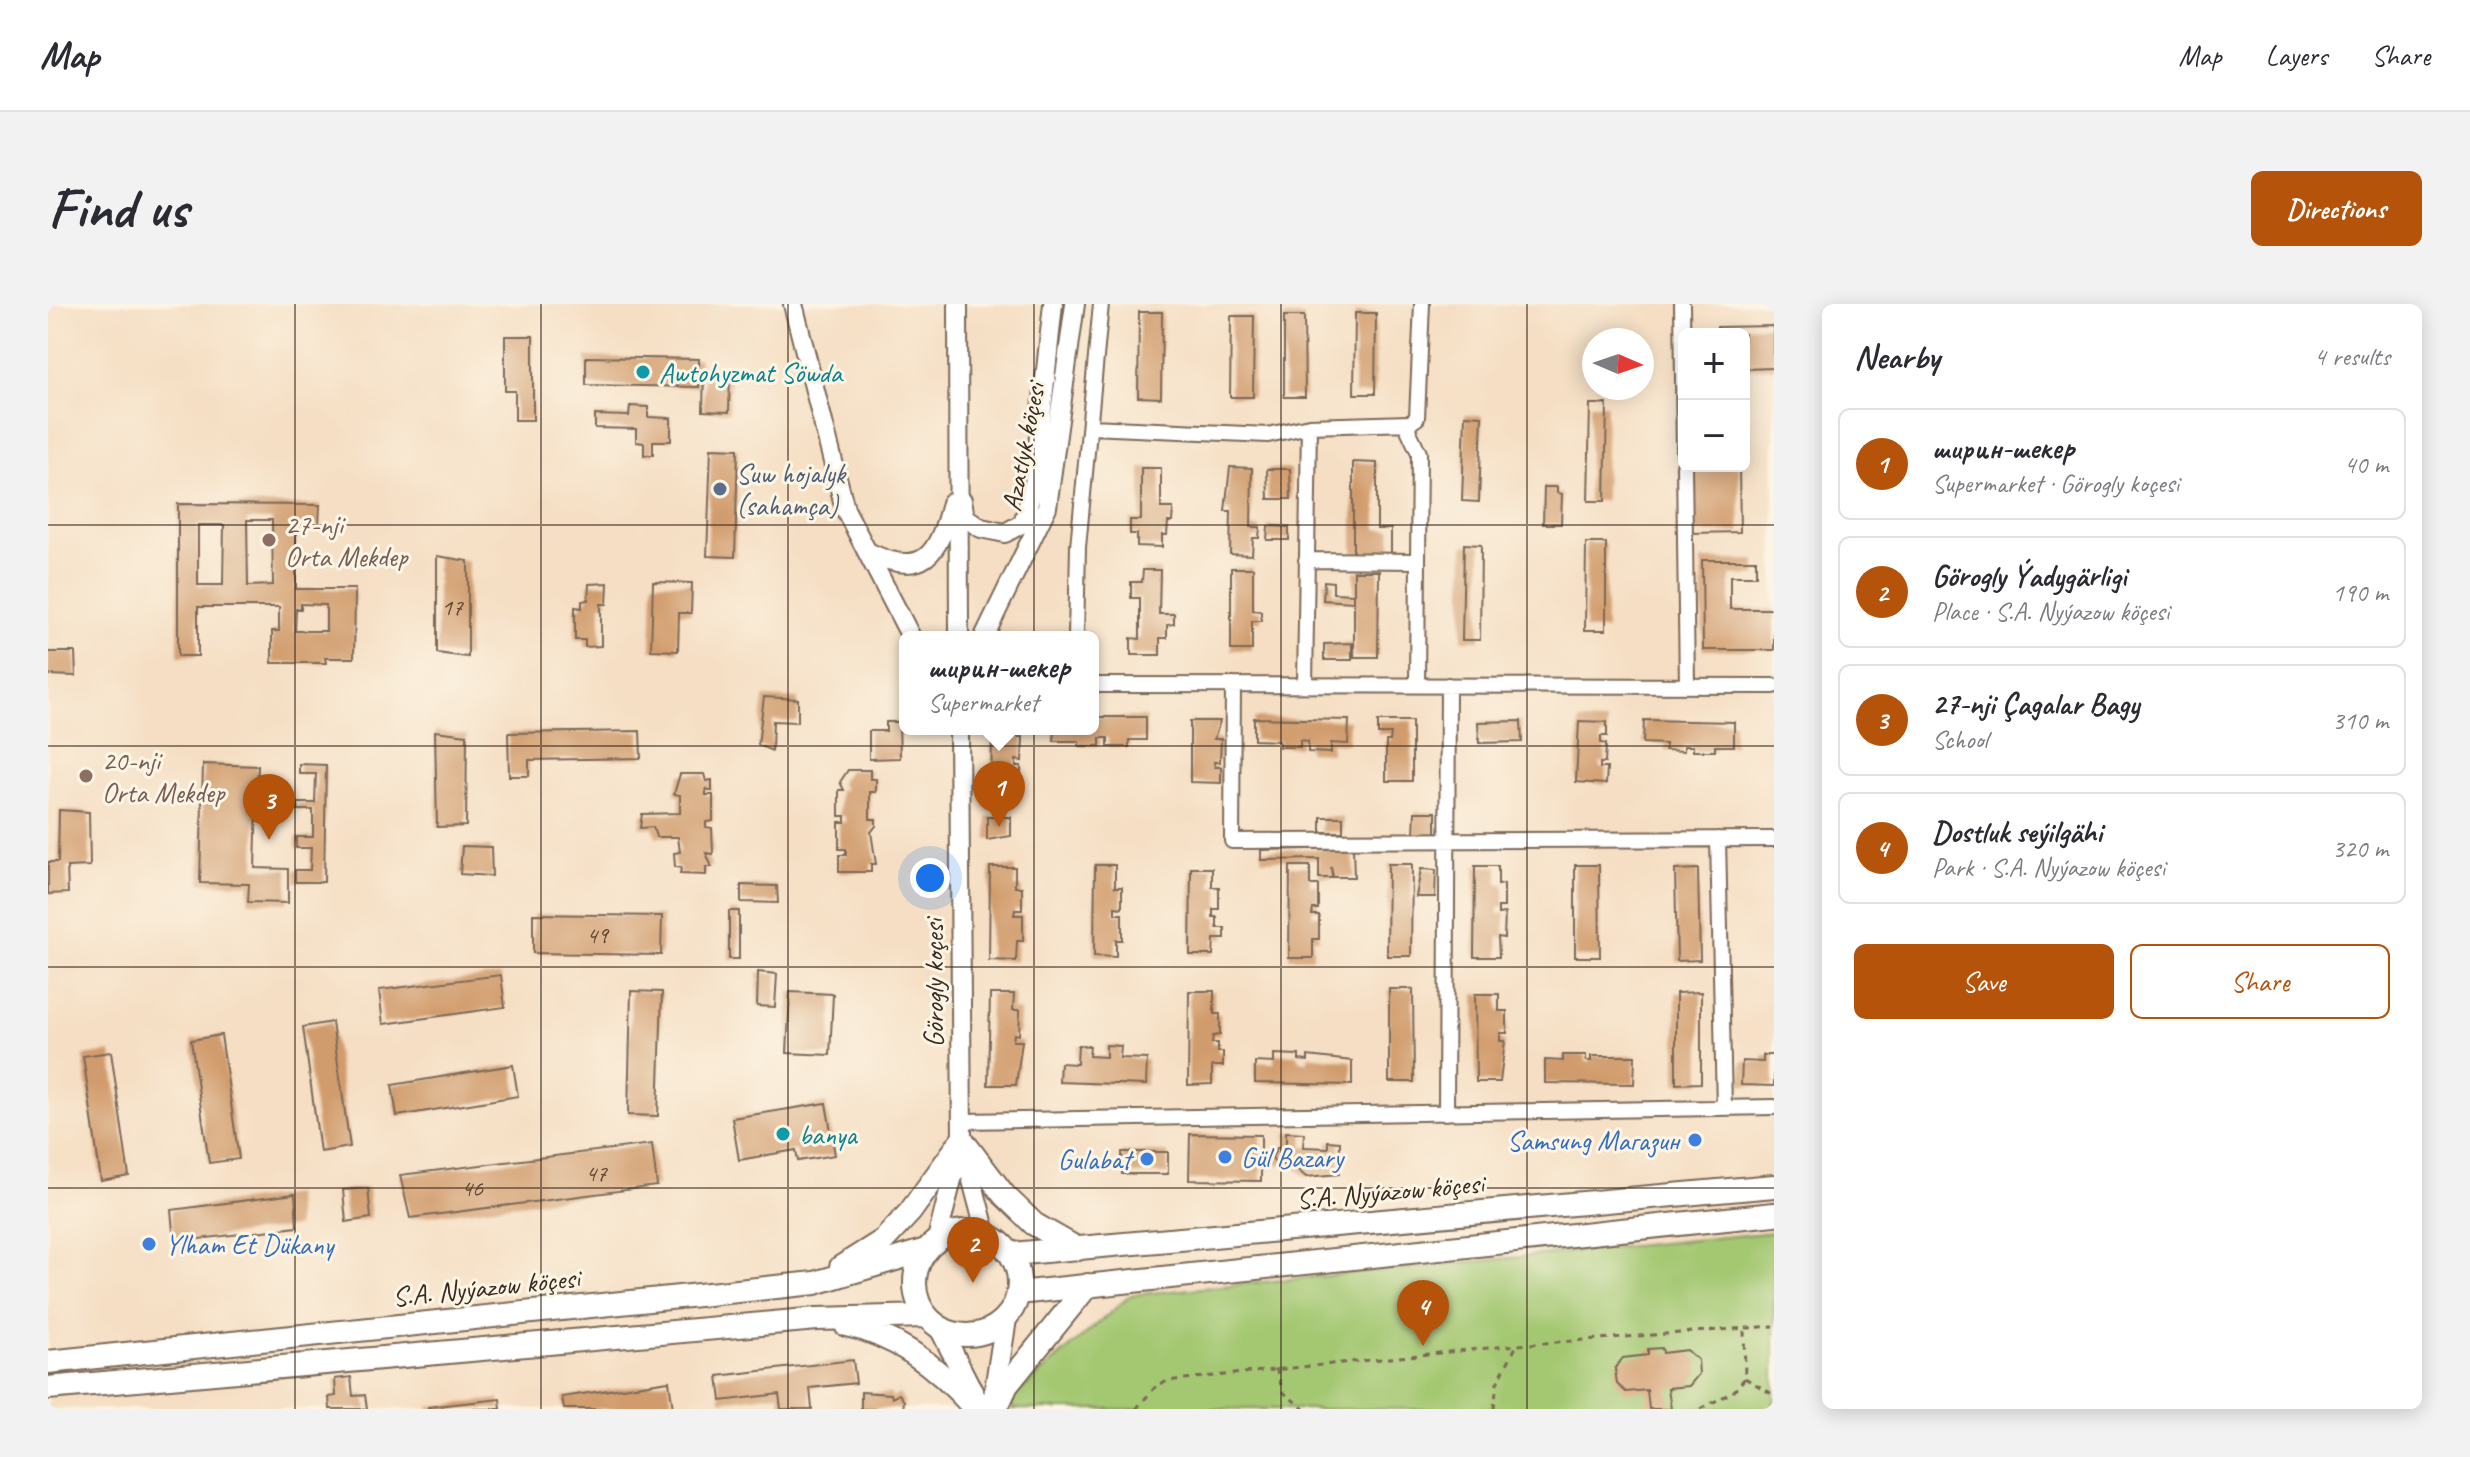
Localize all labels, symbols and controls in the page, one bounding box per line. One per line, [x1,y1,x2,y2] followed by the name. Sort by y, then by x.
[40,32,99,79] text: Map
[2179,38,2222,73] text: Map
[2266,38,2327,73] text: Layers
[2371,38,2430,73] text: Share
[2251,171,2422,246] button: Directions
[48,173,188,244] text: Find us
[1582,328,1654,400] north arrow
[1678,328,1750,472] map controls
[1678,328,1750,400] button: +
[1854,335,1940,378] text: Nearby
[2314,340,2390,373] text: 4 results
[659,355,844,390] place label: Awtohyzmat Söwda
[634,363,652,381] marker: Awtohyzmat Söwda
[993,376,1053,514] street label: Azatlyk köçesi
[1678,400,1750,472] button: −
[1932,429,2074,467] text: ширин-шекер
[1876,448,1888,481] text: 1
[2344,448,2388,481] text: 40 m
[736,456,847,523] place label: Suw hojalyk (sahamça)
[1932,467,2179,500] text: Supermarket · Görogly koçesi
[711,480,729,498] marker: Suw hojalyk (sahamça)
[285,507,409,574] place label: 27-nji Orta Mekdep
[260,531,278,549] marker: 27-nji Orta Mekdep
[1932,557,2126,595] text: Görogly Ýadygärligi
[1876,576,1888,609] text: 2
[2332,576,2388,609] text: 190 m
[441,592,464,622] house number: 17
[1932,595,2169,628] text: Place · S.A. Nyýazow köçesi
[899,631,1099,735] popup
[928,648,1070,686] text: ширин-шекер
[1932,685,2139,723] text: 27-nji Çagalar Bagy
[928,686,1038,719] text: Supermarket
[1876,704,1888,737] text: 3
[2332,704,2388,737] text: 310 m
[1932,723,1988,756] text: School
[102,743,226,810] place label: 20-nji Orta Mekdep
[973,761,1025,827] pin: 1
[77,767,95,785] marker: 20-nji Orta Mekdep
[243,774,295,840] pin: 3
[1932,813,2102,851] text: Dostluk seýilgähi
[1876,832,1888,865] text: 4
[2332,832,2388,865] text: 320 m
[1932,851,2165,884] text: Park · S.A. Nyýazow köçesi
[910,858,950,898] your location
[916,915,951,1047] street label: Görogly koçesi
[586,920,610,950] house number: 49
[1854,944,2114,1019] button: Save
[2130,944,2390,1019] button: Share
[799,1117,858,1152] place label: banya
[1507,1123,1681,1158] place label: Samsung Магазин
[774,1125,792,1143] marker: banya
[1686,1131,1704,1149] marker: Samsung Магазин
[1241,1140,1345,1175] place label: Gül Bazary
[1058,1142,1135,1177] place label: Gulabat
[1216,1148,1234,1166] marker: Gül Bazary
[1138,1150,1156,1168] marker: Gulabat
[585,1158,608,1188] house number: 47
[1295,1165,1489,1217] street label: S.A. Nyýazow köçesi
[461,1173,484,1203] house number: 46
[947,1217,999,1283] pin: 2
[165,1227,336,1262] place label: Ylham Et Dükany
[140,1235,158,1253] marker: Ylham Et Dükany
[391,1259,585,1314] street label: S.A. Nyýazow köçesi
[1397,1280,1449,1346] pin: 4

